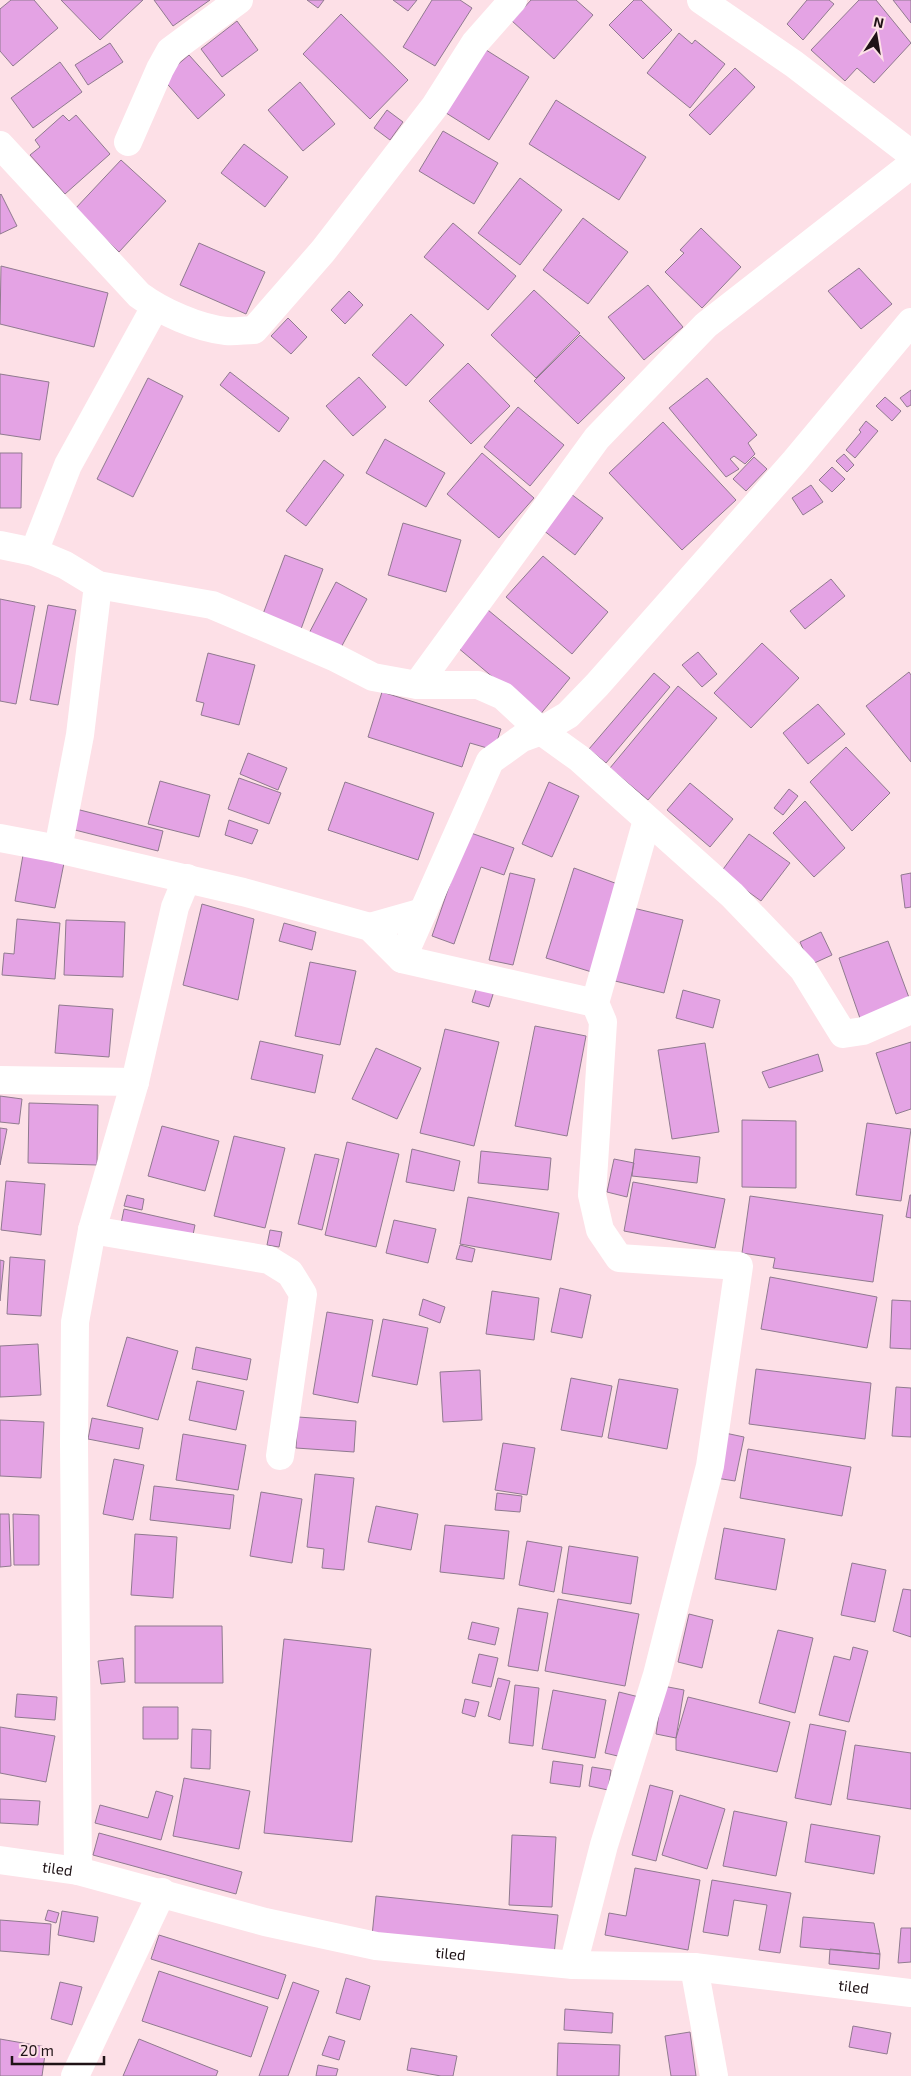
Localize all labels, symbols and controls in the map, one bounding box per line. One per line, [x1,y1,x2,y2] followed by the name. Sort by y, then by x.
[851,10,901,60] north arrow
[872,12,886,31] text: N
[41,1857,74,1879] street label: tiled
[434,1943,467,1964] street label: tiled
[838,1975,870,1997] street label: tiled
[12,2034,105,2066] scale bar
[20,2041,54,2059] text: 20 m

